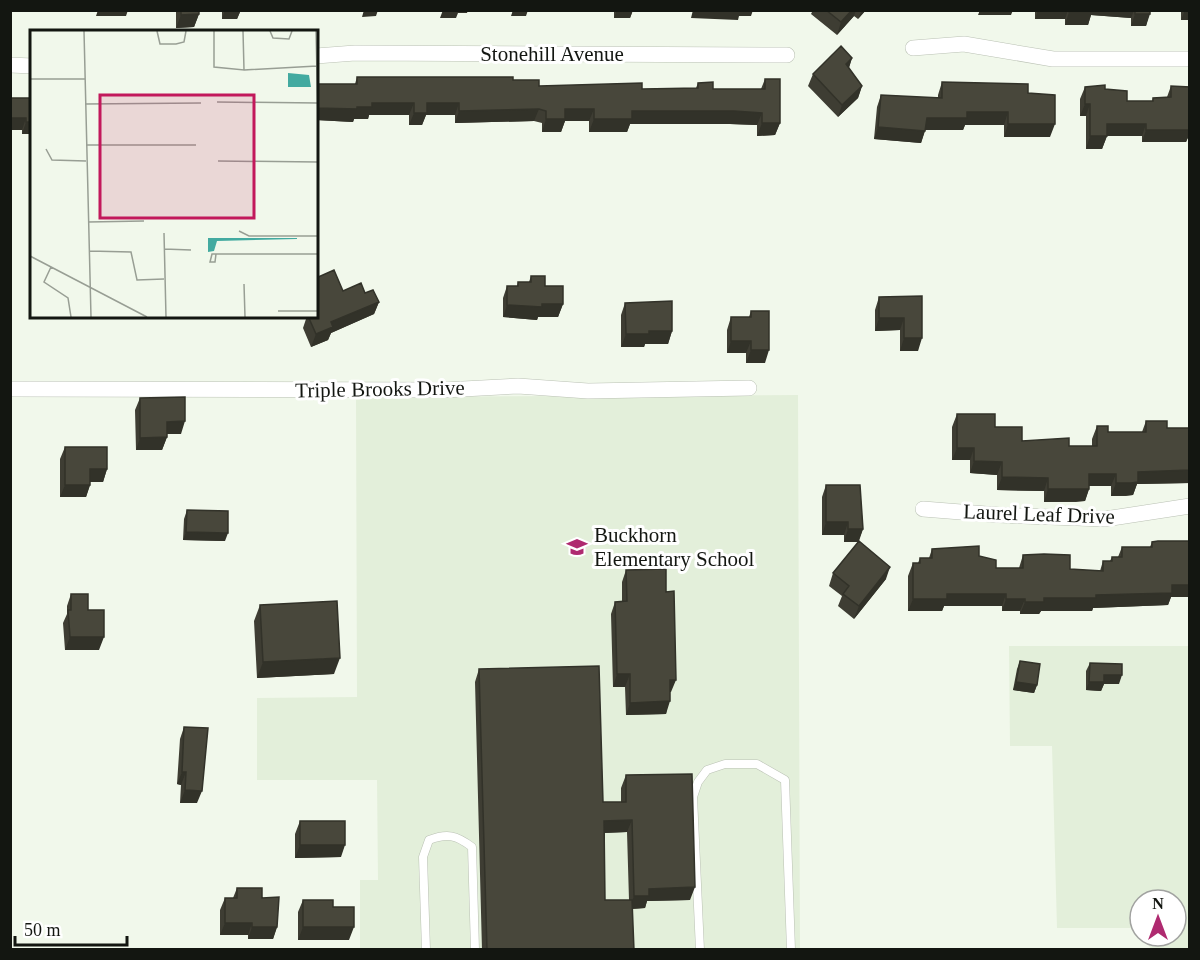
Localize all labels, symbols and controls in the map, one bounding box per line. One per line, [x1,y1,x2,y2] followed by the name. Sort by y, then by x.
[30,30,318,318] inset map
[480,42,624,66] street label: Stonehill Avenue
[295,376,465,402] street label: Triple Brooks Drive
[963,499,1115,529] street label: Laurel Leaf Drive
[594,523,755,571] place label: Buckhorn Elementary School
[565,535,589,559] school or university icon: Buckhorn Elementary School
[1128,888,1188,948] north arrow
[1152,895,1164,912] text: N
[15,909,128,947] scale bar
[24,920,61,940] text: 50 m

